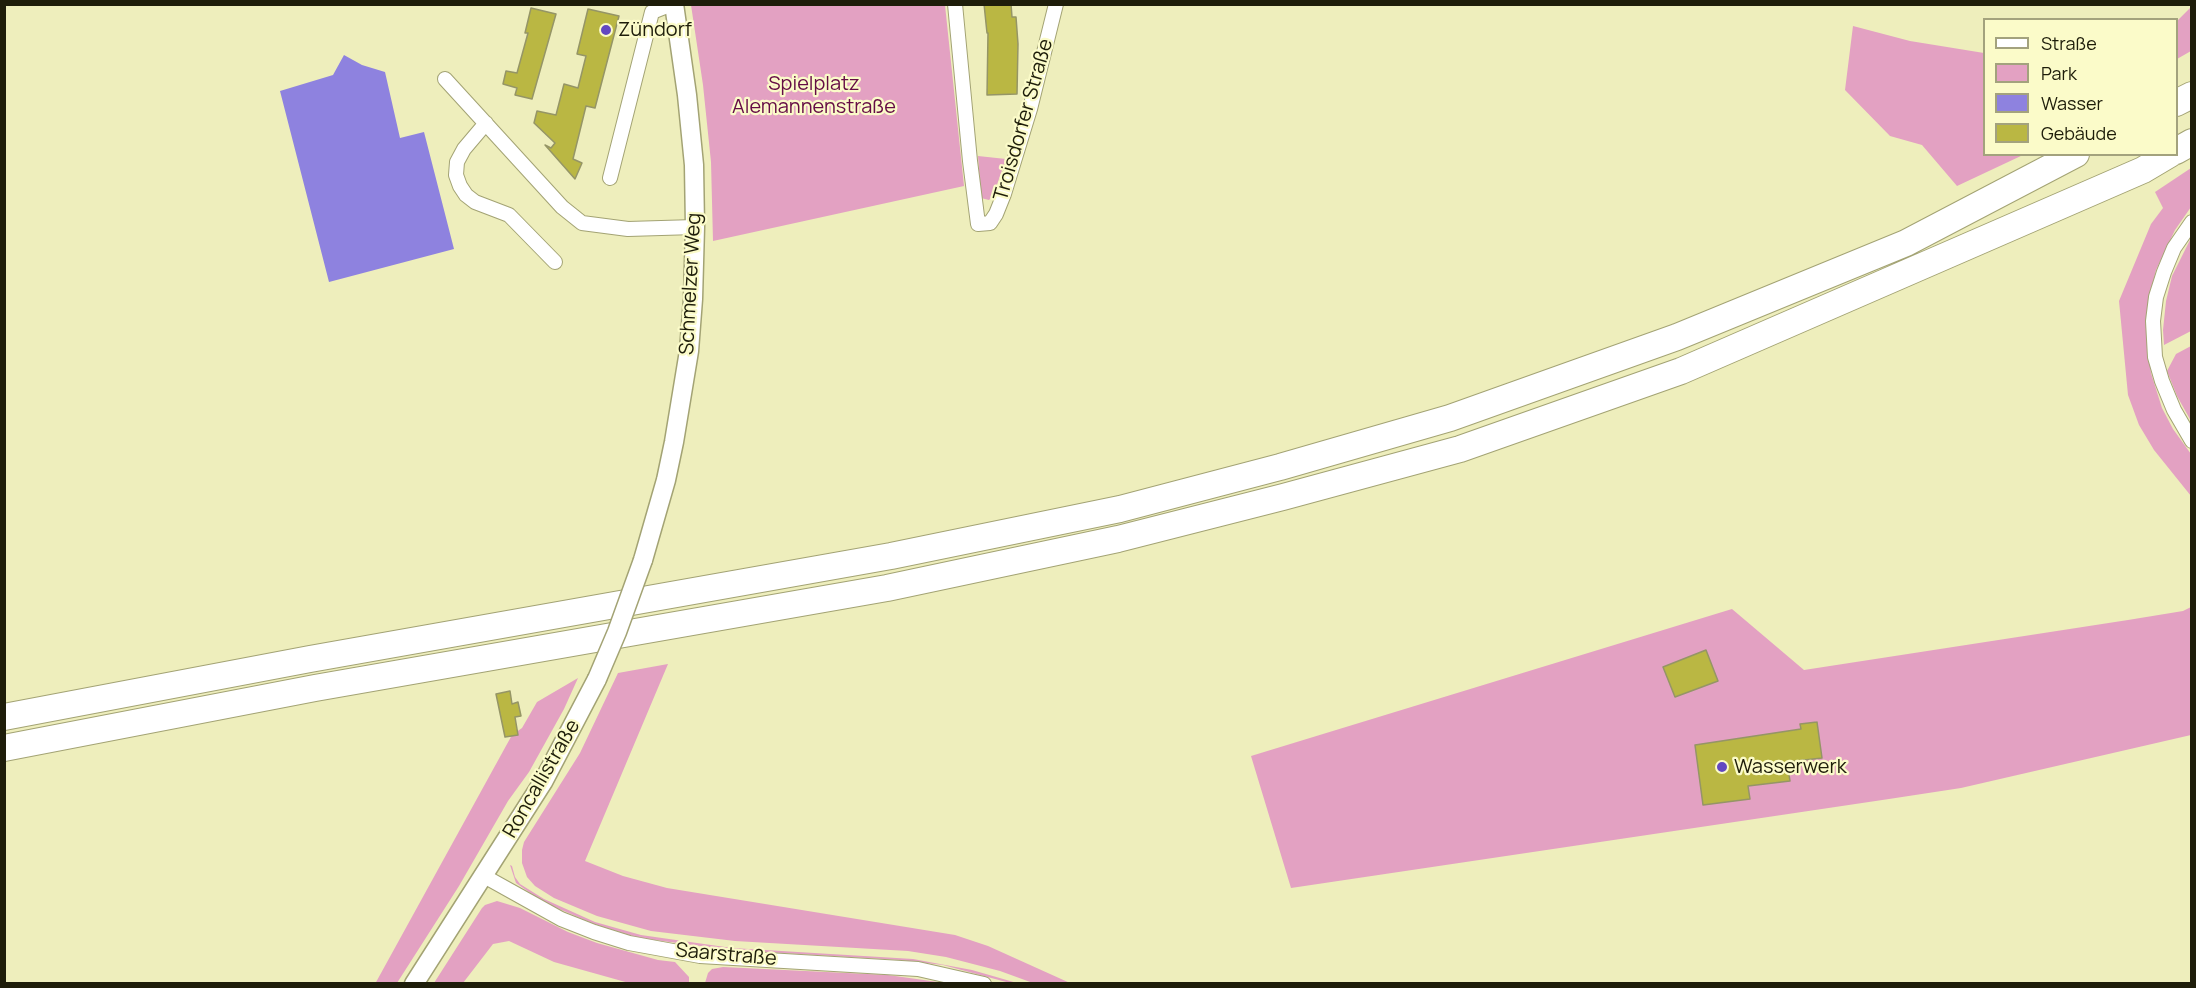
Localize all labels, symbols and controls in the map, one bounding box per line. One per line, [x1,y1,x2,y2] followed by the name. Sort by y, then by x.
[618,18,692,42] place label: Zündorf
[1983,18,2178,156] legend
[599,23,613,37] marker: Zündorf
[2041,31,2097,55] text: Straße
[989,36,1059,204] street label: Troisdorfer Straße
[2041,61,2077,85] text: Park
[732,72,896,119] park label: Spielplatz Alemannenstraße
[2041,91,2103,115] text: Wasser
[2041,121,2117,145] text: Gebäude
[675,212,707,356] street label: Schmelzer Weg
[498,716,586,842] street label: Roncallistraße
[1734,755,1847,779] place label: Wasserwerk
[1715,760,1729,774] marker: Wasserwerk
[674,939,778,971] street label: Saarstraße

